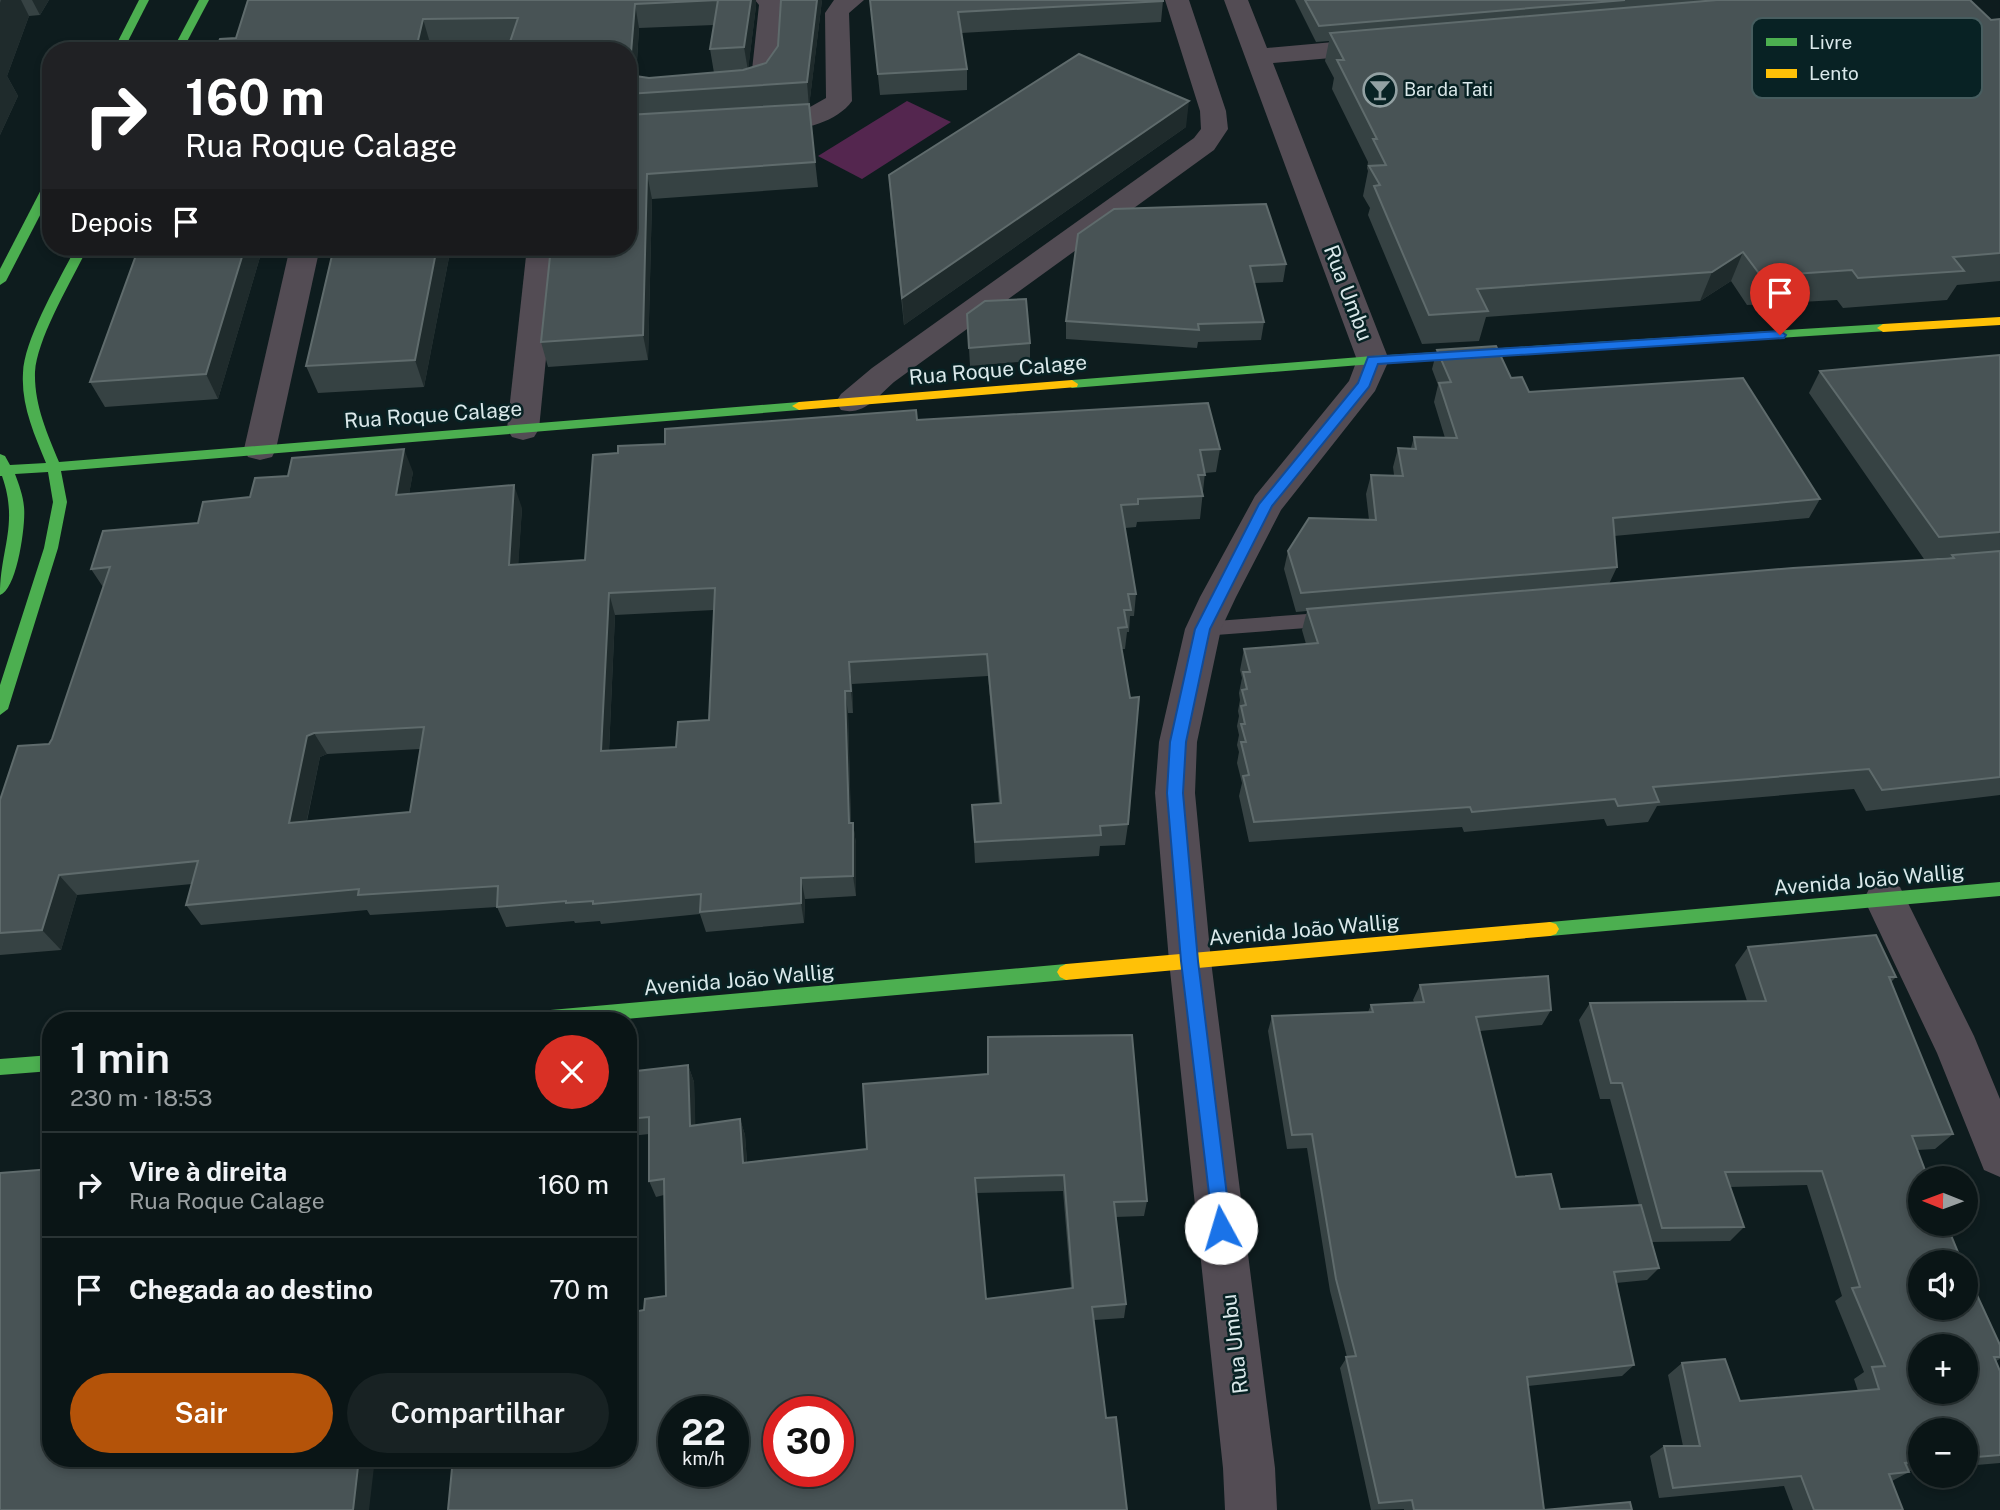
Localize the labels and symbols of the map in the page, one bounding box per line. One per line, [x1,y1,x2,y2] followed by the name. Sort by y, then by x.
[1752,18,1982,98] legend
[1809,31,1852,53] text: Livre
[1809,62,1859,84] text: Lento
[1361,71,1399,109] bar icon: Bar da Tati
[1404,79,1493,100] place label: Bar da Tati
[1319,241,1378,344] street label: Rua Umbu
[1750,263,1810,335] pin
[908,349,1088,390] street label: Rua Roque Calage
[343,396,523,433] street label: Rua Roque Calage
[1772,859,1965,900] street label: Avenida João Wallig
[1207,909,1400,950] street label: Avenida João Wallig
[642,959,835,1000] street label: Avenida João Wallig
[1908,1166,1978,1236] north arrow
[1184,1191,1258,1265] position arrow
[1216,1293,1253,1395] street label: Rua Umbu
[763,1396,854,1487] speed limit sign: 30

